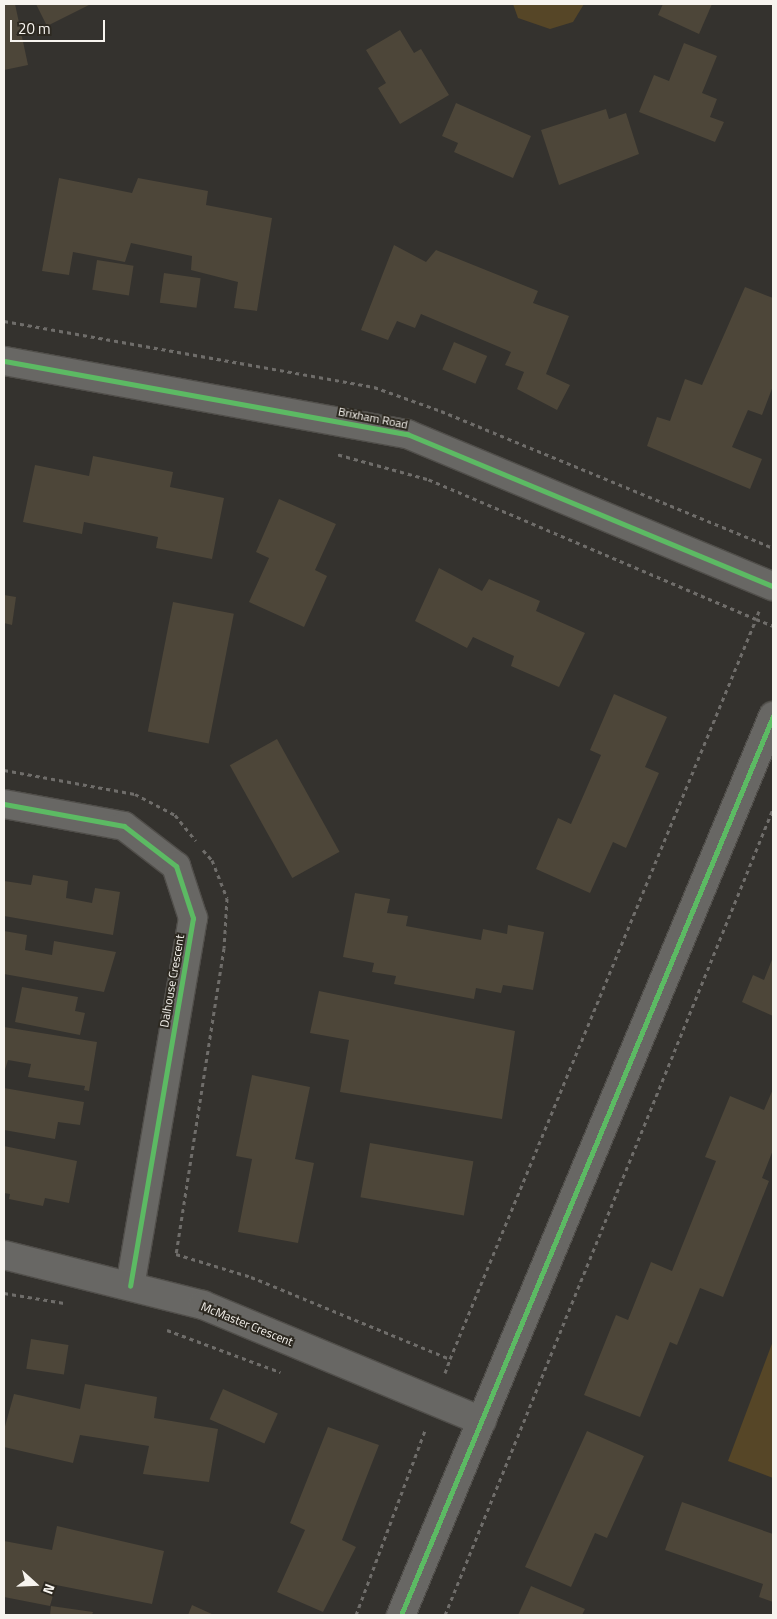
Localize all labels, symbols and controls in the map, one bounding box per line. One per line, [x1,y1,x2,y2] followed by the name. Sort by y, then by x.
[12,10,108,42] scale bar
[18,17,51,40] text: 20 m
[337,404,409,432] street label: Brixham Road
[157,933,187,1029] street label: Dalhouse Crescent
[199,1299,295,1349] street label: McMaster Crescent
[10,1559,60,1609] north arrow
[38,1581,61,1597] text: N

